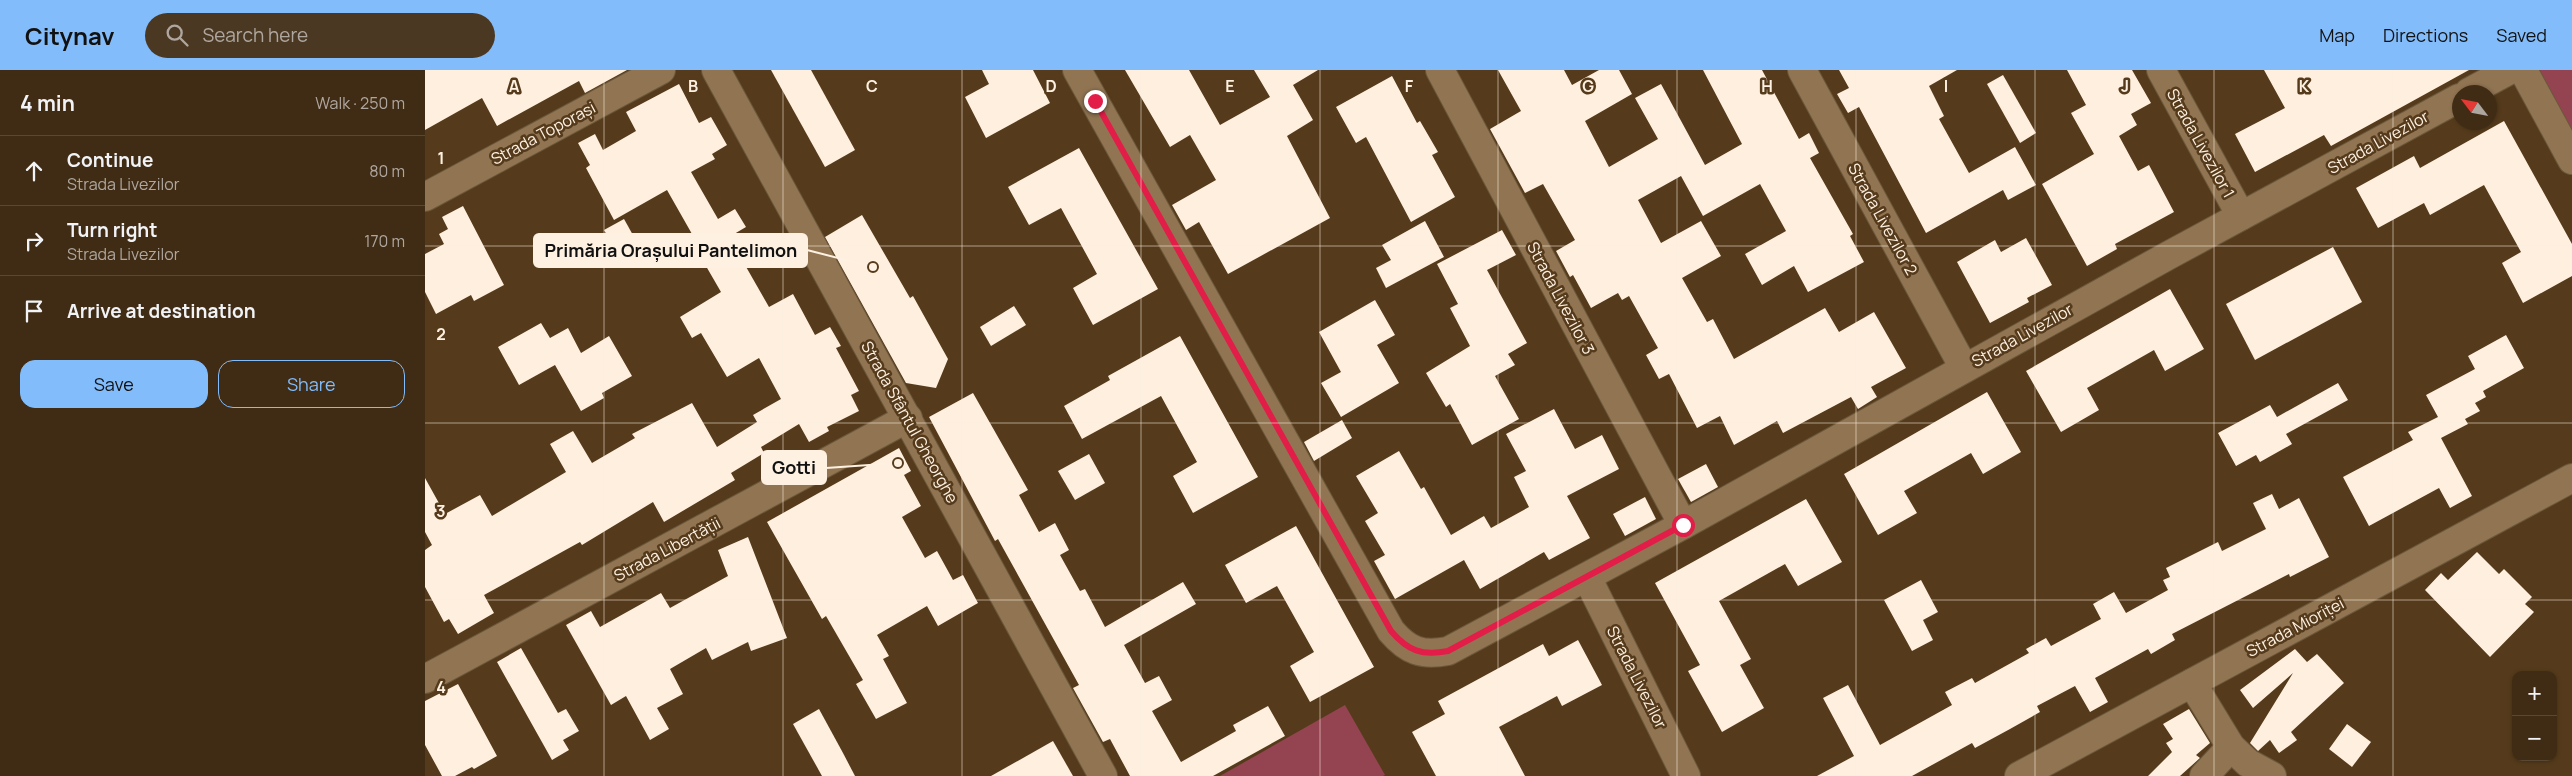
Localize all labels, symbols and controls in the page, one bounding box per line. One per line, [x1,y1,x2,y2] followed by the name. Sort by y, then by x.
[145,13,495,58] search box
[25,19,115,52] text: Citynav
[163,21,191,49] icon: search
[203,22,308,48] text: Search here
[2319,23,2355,47] text: Map
[2383,23,2468,47] text: Directions
[2496,23,2547,47] text: Saved
[509,75,520,97] text: A
[688,75,698,97] text: B
[866,75,878,97] text: C
[1045,75,1057,97] text: D
[1225,75,1235,97] text: E
[1405,75,1414,97] text: F
[1582,75,1594,97] text: G
[1761,75,1773,97] text: H
[1944,75,1948,97] text: I
[2121,75,2129,97] text: J
[2299,75,2310,97] text: K
[2162,84,2240,202] street label: Strada Livezilor 1
[2452,85,2497,130] north arrow
[20,89,75,117] text: 4 min
[1084,90,1107,113] route end
[315,92,405,114] text: Walk · 250 m
[487,96,599,170] street label: Strada Toporași
[2324,105,2433,179] street label: Strada Livezilor
[67,147,153,173] text: Continue
[437,147,445,169] text: 1
[20,157,48,185] icon: ahead
[1843,159,1923,279] street label: Strada Livezilor 2
[369,160,405,182] text: 80 m
[67,173,179,195] text: Strada Livezilor
[67,217,157,243] text: Turn right
[20,227,48,255] icon: right
[364,230,405,252] text: 170 m
[534,234,807,267] callout: Primăria Orașului Pantelimon
[545,238,797,262] text: Primăria Orașului Pantelimon
[1522,238,1600,358] street label: Strada Livezilor 3
[67,243,179,265] text: Strada Livezilor
[20,297,48,325] icon: arrive
[67,298,256,324] text: Arrive at destination
[1968,298,2077,372] street label: Strada Livezilor
[436,323,446,345] text: 2
[856,337,964,507] street label: Strada Sfântul Gheorghe
[20,360,208,408] button: Save
[218,360,405,408] button: Share
[762,451,826,484] callout: Gotti
[772,455,816,479] text: Gotti
[436,500,446,522] text: 3
[610,512,724,586] street label: Strada Libertății
[1672,514,1695,537] route start
[2242,592,2348,662] street label: Strada Mioriței
[1602,622,1672,732] street label: Strada Livezilor
[2512,671,2557,761] map controls
[2512,671,2557,716] button: +
[436,676,446,698] text: 4
[2512,716,2557,761] button: −

